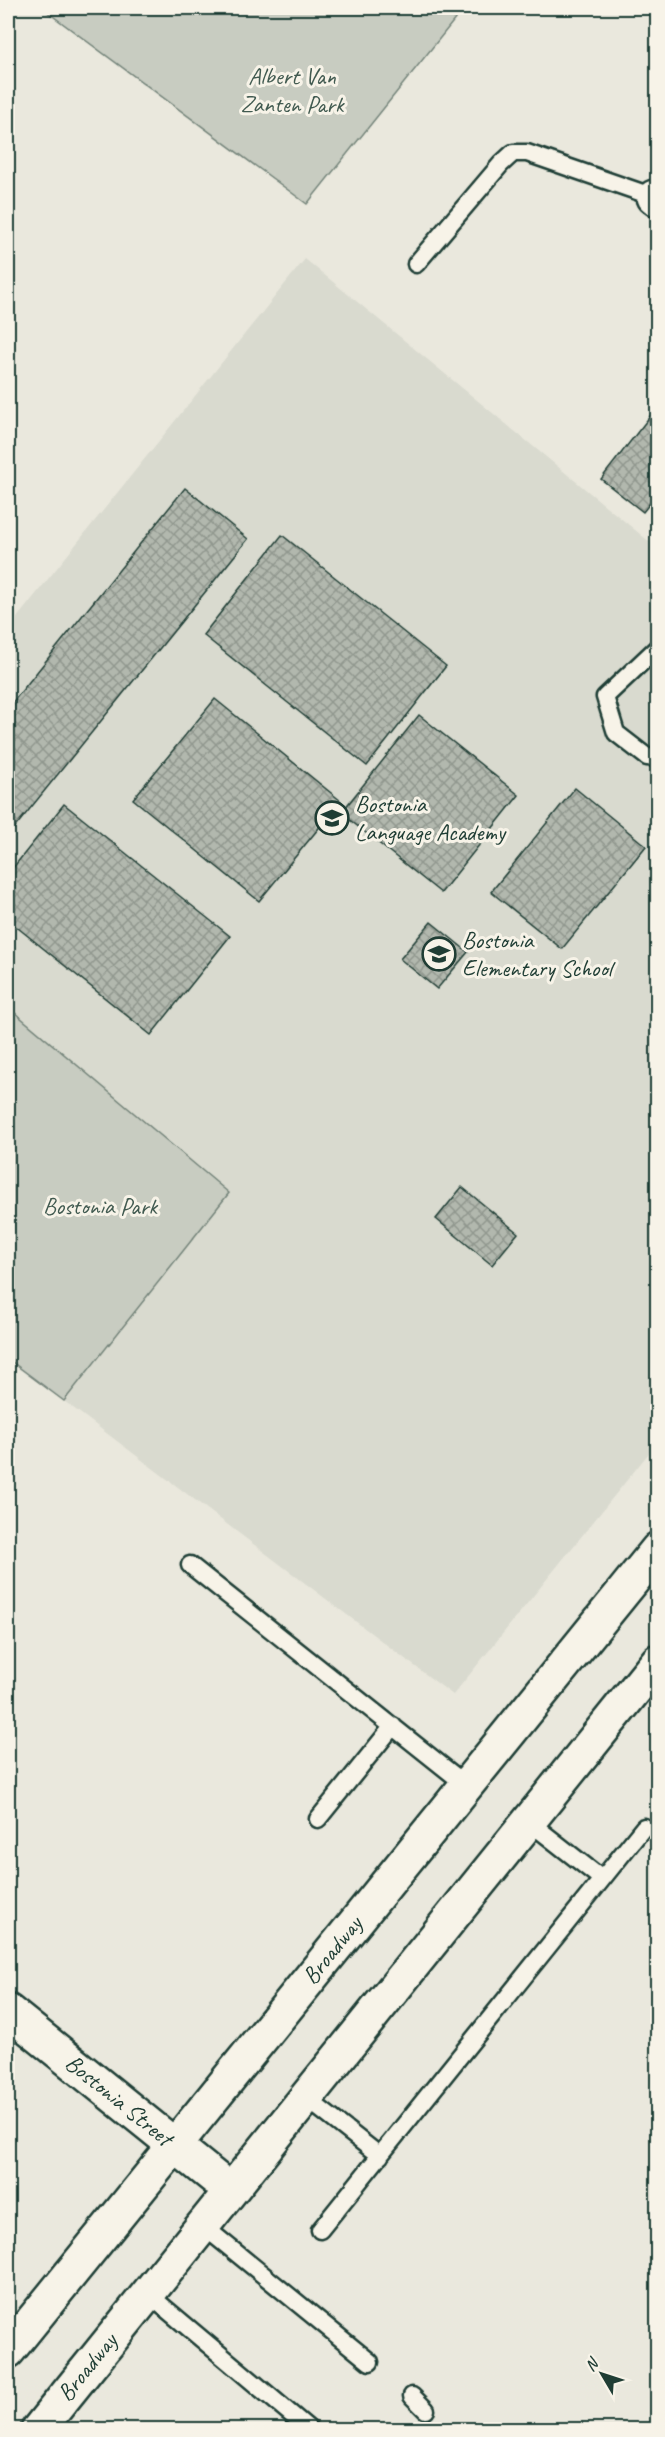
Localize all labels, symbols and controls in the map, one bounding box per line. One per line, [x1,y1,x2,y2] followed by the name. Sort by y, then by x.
[240,61,346,119] park label: Albert Van Zanten Park
[355,789,507,847] place label: Bostonia Language Academy
[314,800,350,836] school or university icon: Bostonia Language Academy
[462,925,616,983] place label: Bostonia Elementary School
[421,936,457,972] school or university icon: Bostonia Elementary School
[43,1191,159,1221] park label: Bostonia Park
[295,1908,370,1990] street label: Broadway
[59,2048,181,2154] street label: Bostonia Street
[50,2325,125,2407] street label: Broadway
[572,2344,632,2404] north arrow
[580,2353,604,2375] text: N

